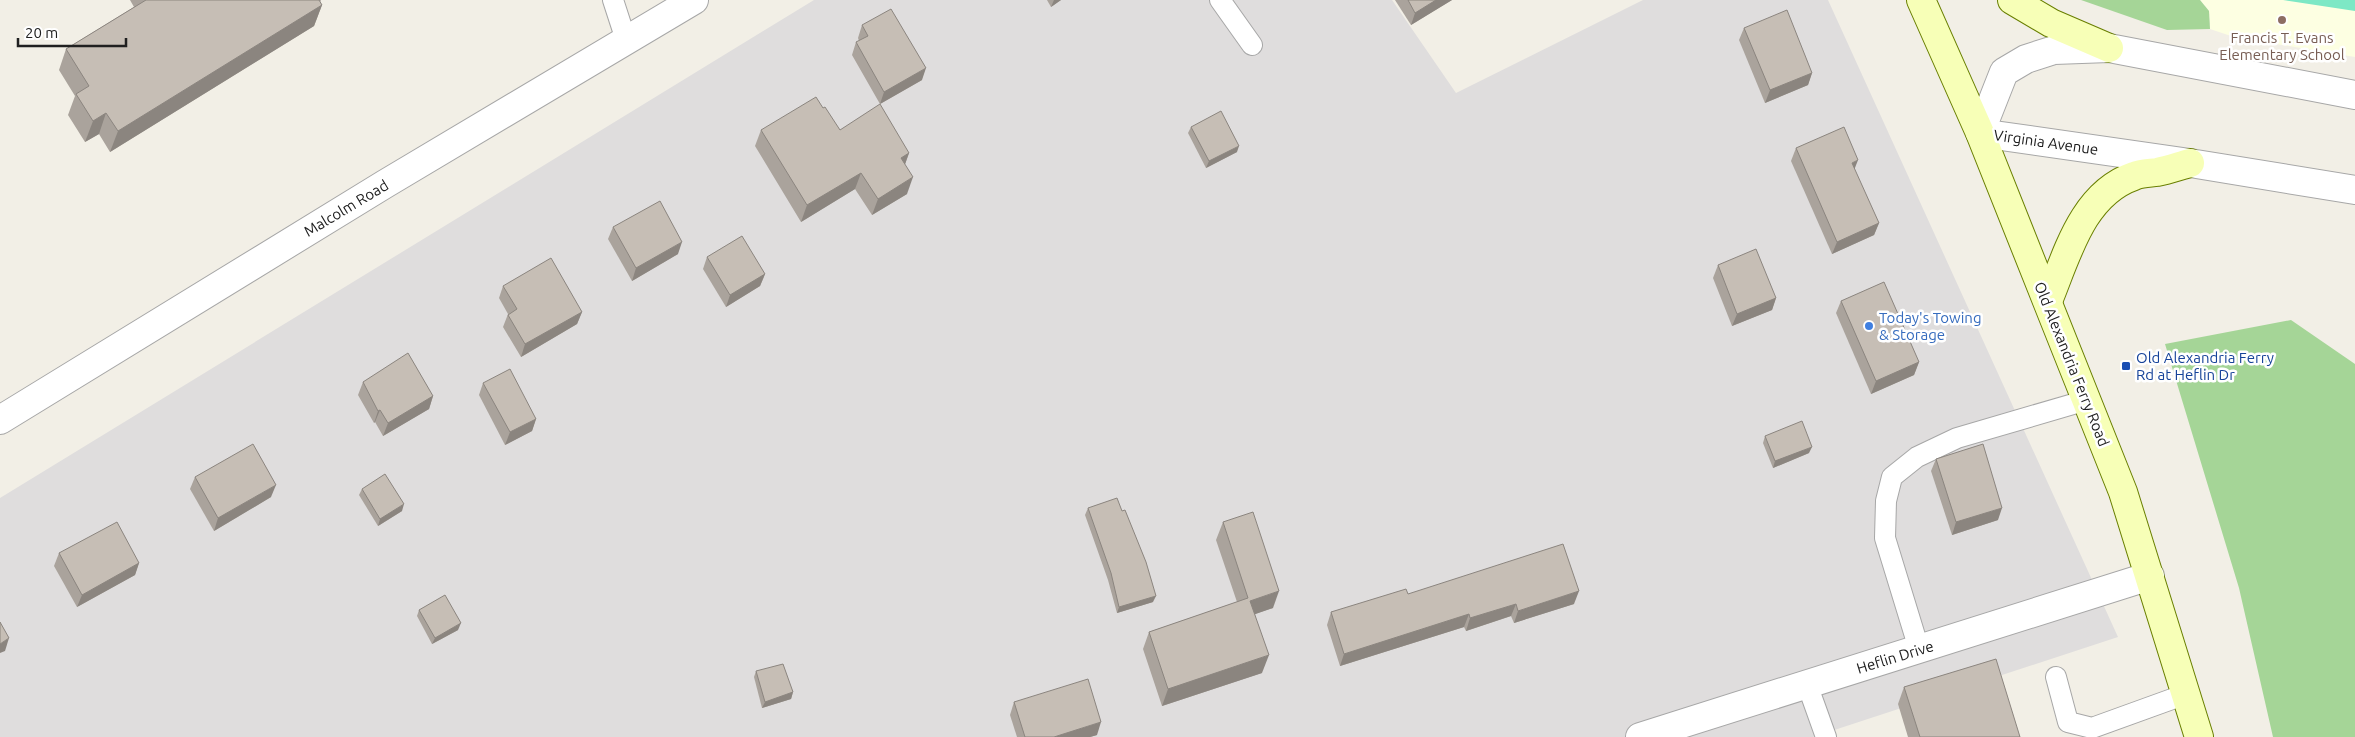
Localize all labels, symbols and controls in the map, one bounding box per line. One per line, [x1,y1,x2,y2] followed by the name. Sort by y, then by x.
[2276,14,2288,26] marker: Francis T. Evans Elementary School
[18,15,125,47] scale bar
[25,24,58,41] text: 20 m
[2219,29,2345,63] place label: Francis T. Evans Elementary School
[1993,126,2099,158] street label: Virginia Avenue
[301,176,391,240] street label: Malcolm Road
[2031,279,2113,449] street label: Old Alexandria Ferry Road
[1879,309,1982,343] place label: Today's Towing & Storage
[1863,320,1875,332] marker: Today's Towing & Storage
[2136,349,2274,383] place label: Old Alexandria Ferry Rd at Heflin Dr
[2120,360,2132,372] marker: Old Alexandria Ferry Rd at Heflin Dr
[1855,637,1935,677] street label: Heflin Drive

